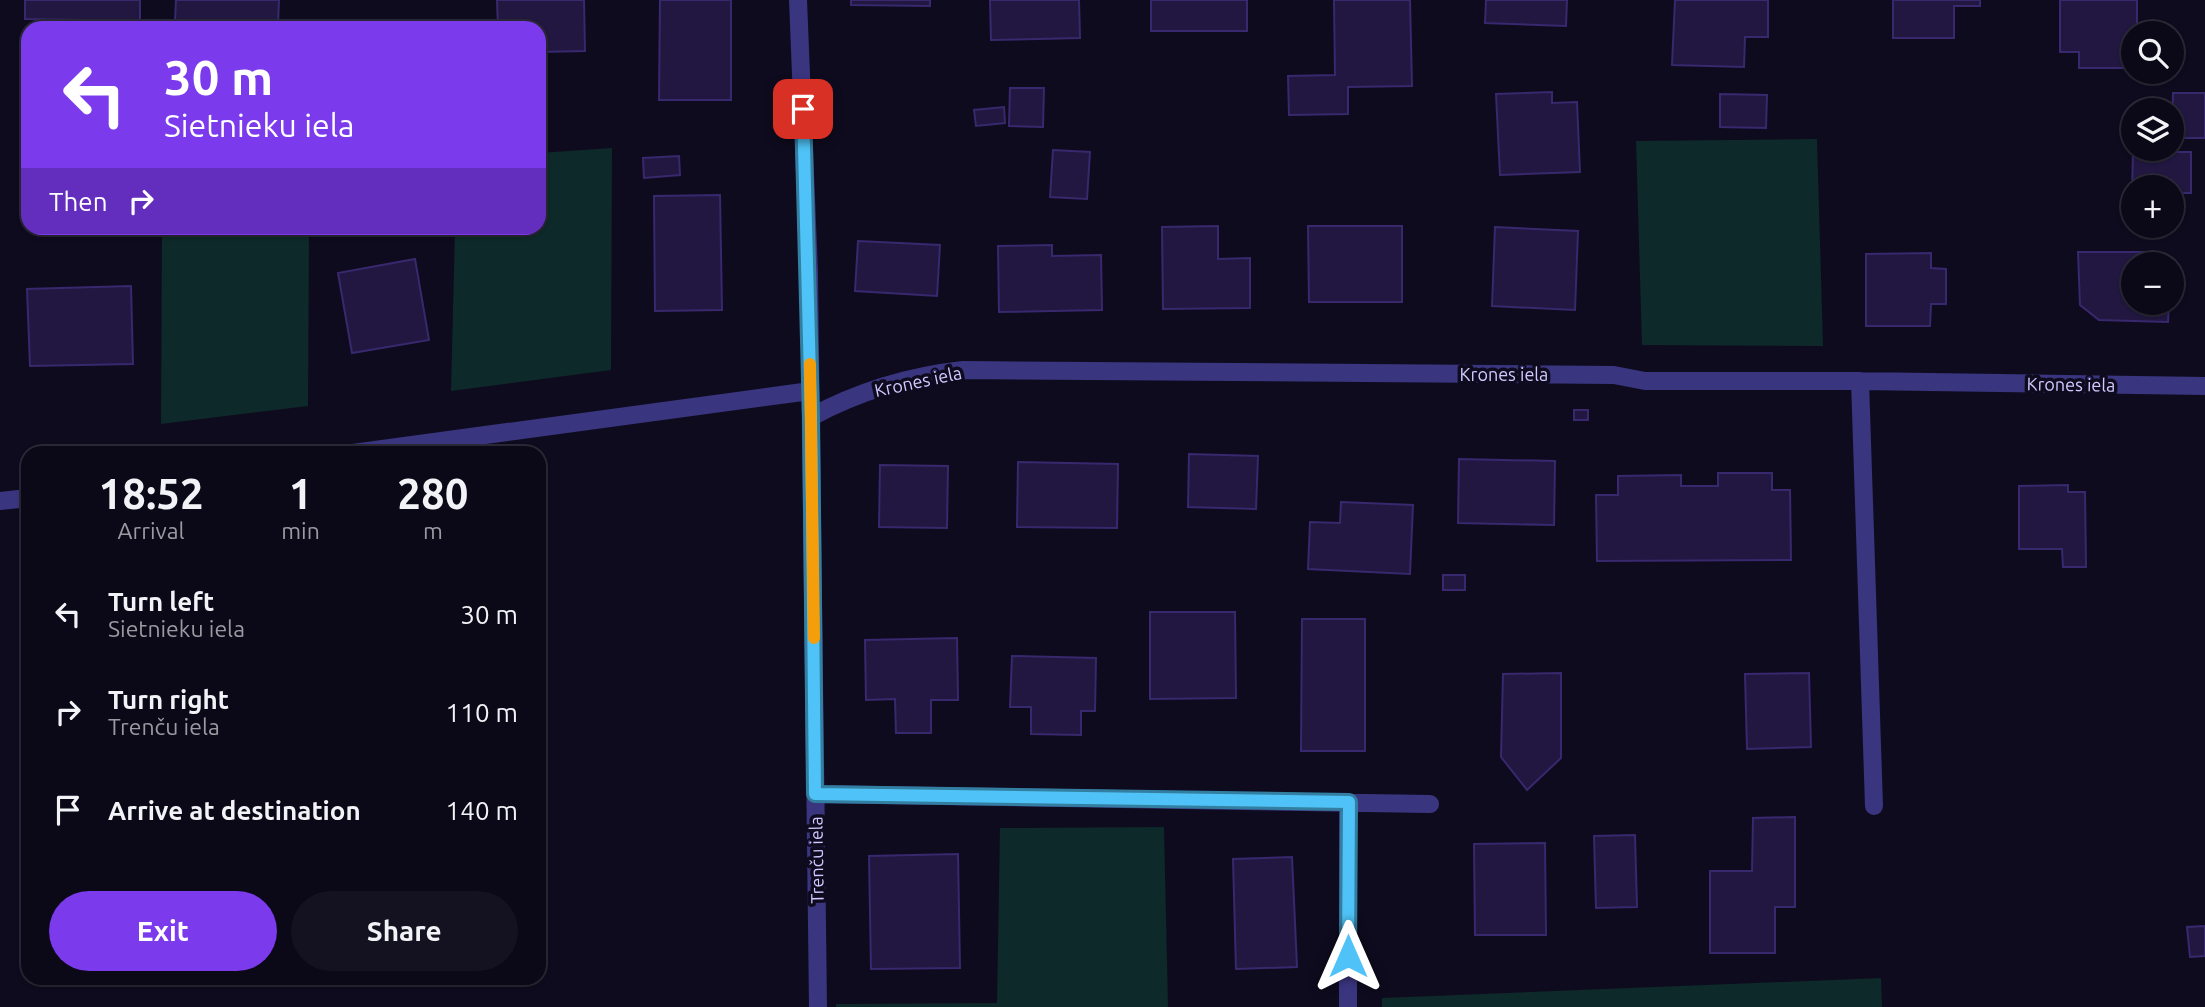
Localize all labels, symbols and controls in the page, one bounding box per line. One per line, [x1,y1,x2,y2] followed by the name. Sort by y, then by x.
[2121,21,2184,315] map controls
[2121,21,2184,84] button: search
[49,49,140,140] icon: left
[164,49,273,104] text: 30 m
[773,79,833,139] pin
[784,90,822,128] icon: arrive
[2121,98,2184,161] button: layers
[164,107,355,143] text: Sietnieku iela
[2121,175,2184,238] button: +
[122,182,160,220] icon: right
[49,187,108,216] text: Then
[2121,252,2184,315] button: −
[873,362,963,400] street label: Krones iela
[1460,364,1548,384] street label: Krones iela
[2026,373,2116,395] street label: Krones iela
[99,470,204,517] text: 18:52
[289,470,312,517] text: 1
[397,470,468,517] text: 280
[118,518,185,543] text: Arrival
[281,518,320,543] text: min
[423,518,443,543] text: m
[108,587,214,616] text: Turn left
[49,595,87,633] icon: left
[460,600,518,629] text: 30 m
[108,616,245,641] text: Sietnieku iela
[108,685,229,714] text: Turn right
[49,693,87,731] icon: right
[446,698,518,727] text: 110 m
[108,714,220,739] text: Trenču iela
[49,791,87,829] icon: arrive
[108,796,361,825] text: Arrive at destination
[446,796,518,825] text: 140 m
[805,816,827,904] street label: Trenču iela
[49,891,277,971] button: Exit
[291,891,518,971] button: Share
[1311,919,1385,993] position arrow

